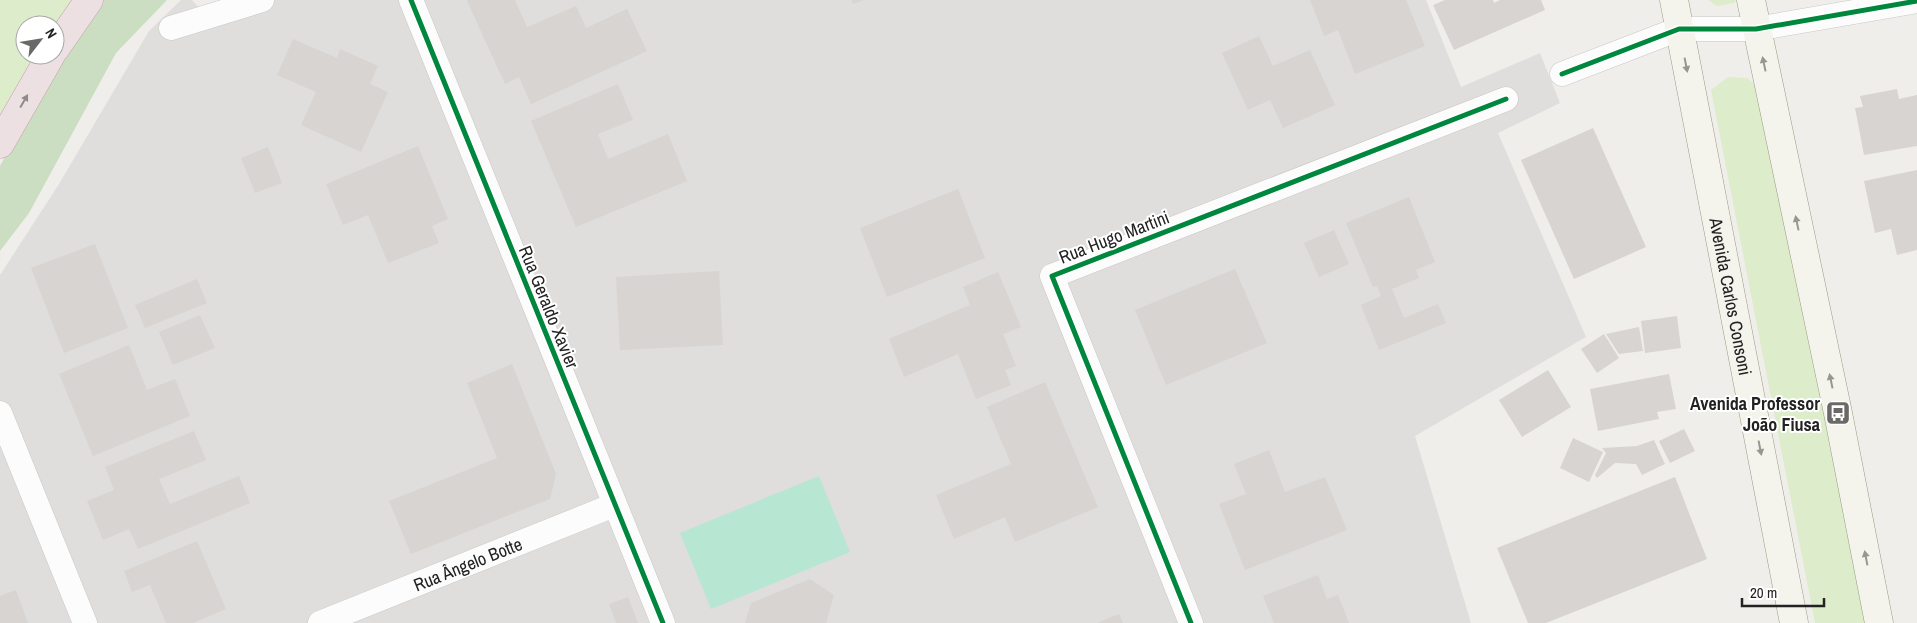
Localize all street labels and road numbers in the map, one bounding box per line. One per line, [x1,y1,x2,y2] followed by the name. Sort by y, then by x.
[1055,204,1173,270] street label: Rua Hugo Martini
[1704,215,1759,377] street label: Avenida Carlos Consoni
[513,242,585,372] street label: Rua Geraldo Xavier
[410,531,526,597] street label: Rua Ângelo Botte

